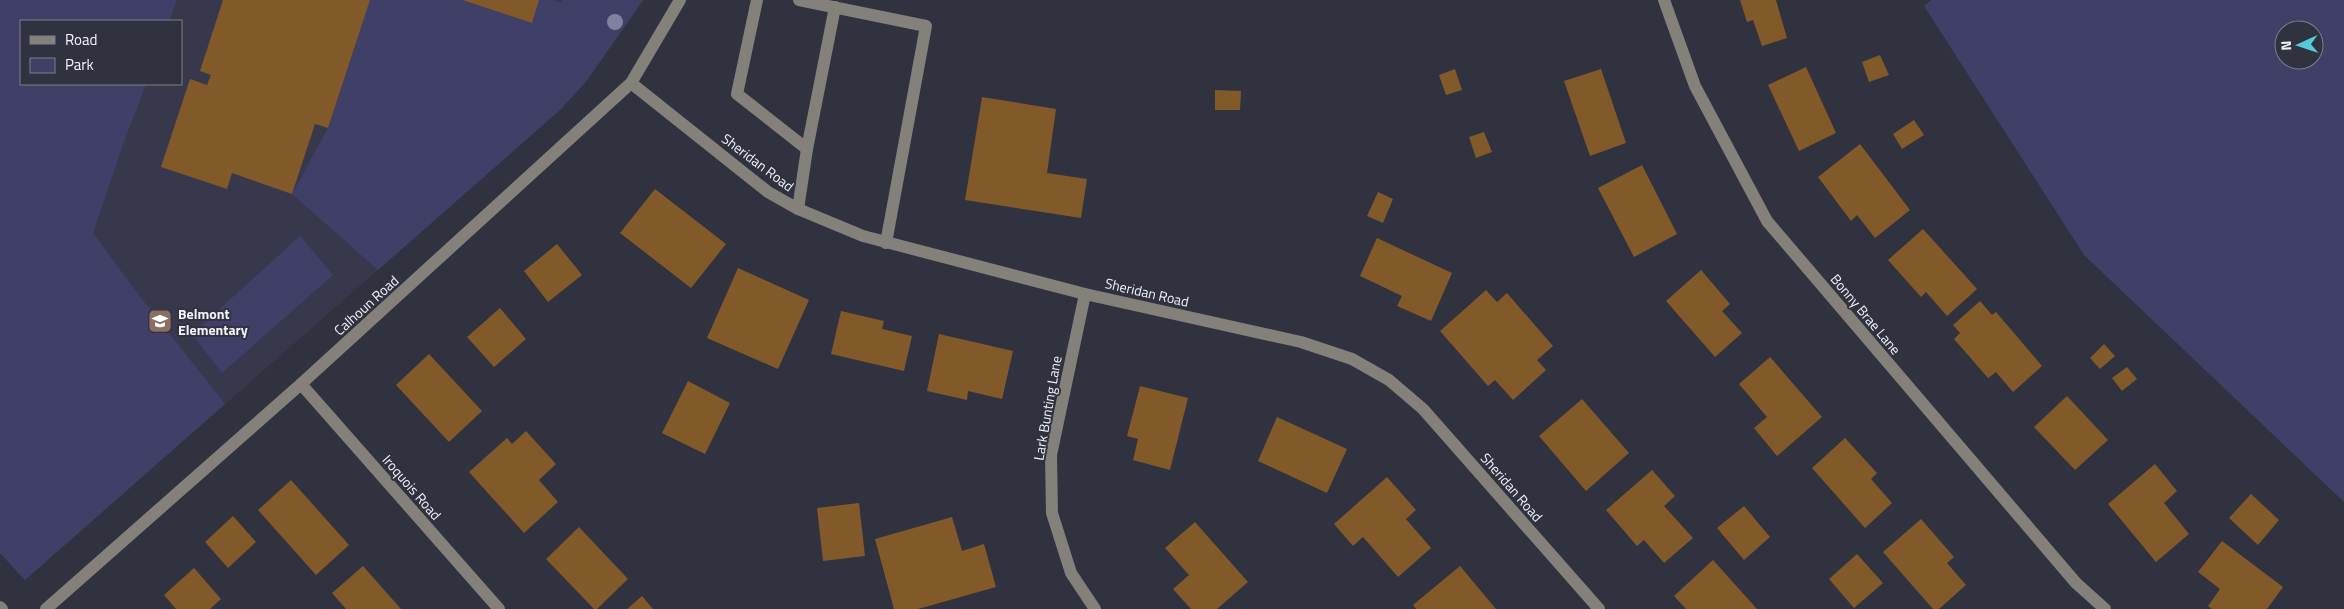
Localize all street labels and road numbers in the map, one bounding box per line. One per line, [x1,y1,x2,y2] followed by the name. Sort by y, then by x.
[718,128,798,196] street label: Sheridan Road
[1826,269,1906,359] street label: Bonny Brae Lane
[329,270,403,340] street label: Calhoun Road
[1103,272,1191,312] street label: Sheridan Road
[1027,354,1067,462] street label: Lark Bunting Lane
[1476,448,1548,526] street label: Sheridan Road
[378,450,446,524] street label: Iroquois Road

